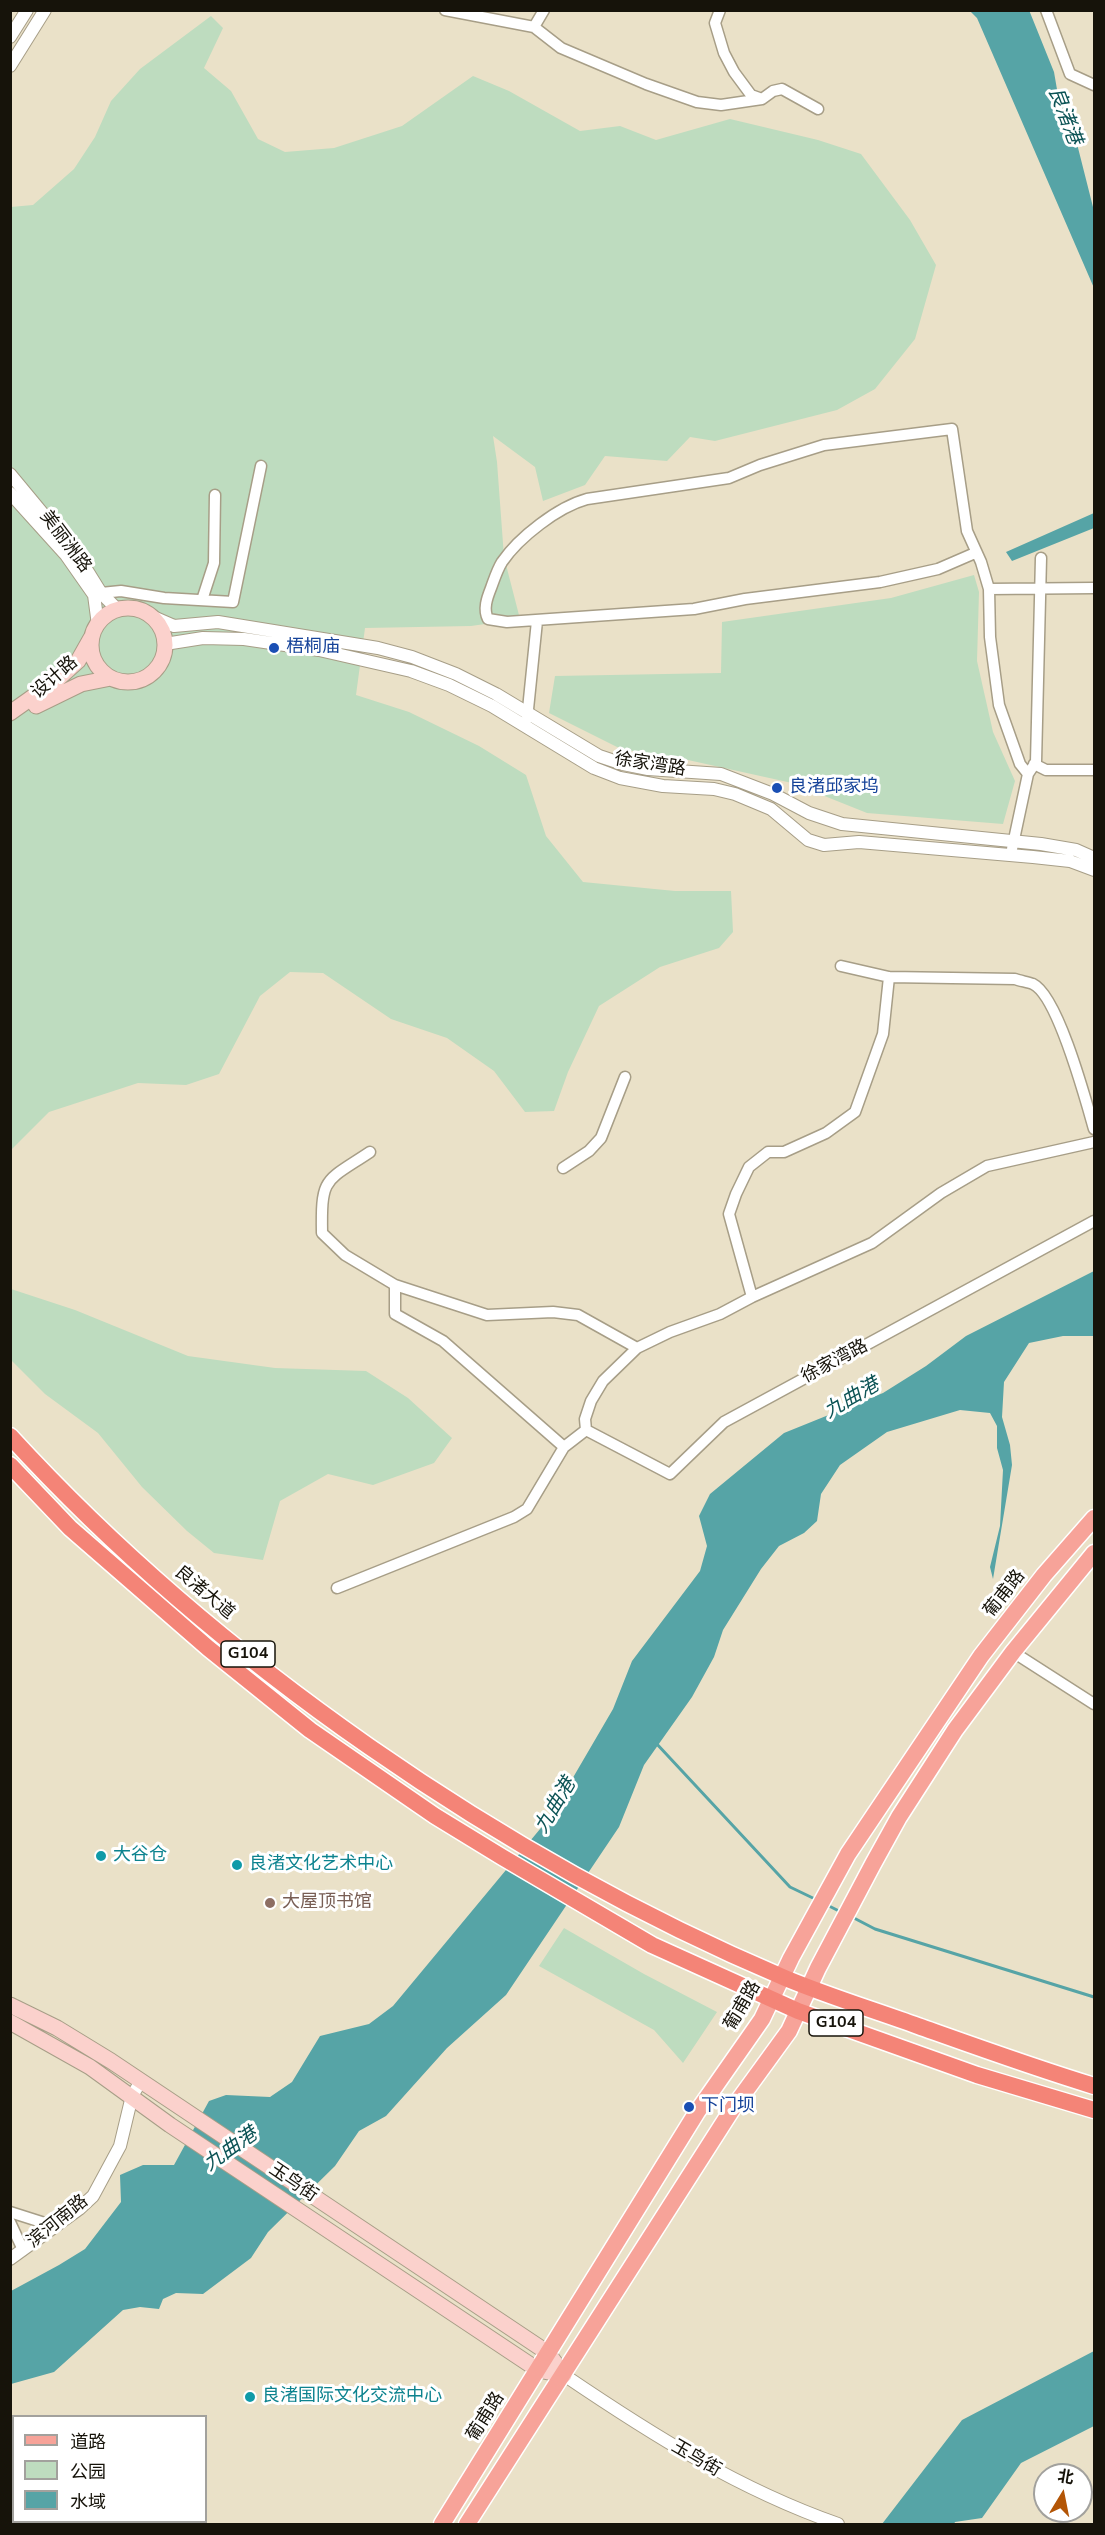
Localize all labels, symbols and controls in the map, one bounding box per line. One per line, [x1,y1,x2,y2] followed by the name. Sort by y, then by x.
[1042,84,1086,148] water label: 良渚港
[35,507,95,577] street label: 美丽洲路
[286,637,340,659] place label: 梧桐庙
[267,641,281,655] marker: 梧桐庙
[28,652,82,704] street label: 设计路
[613,749,687,781] street label: 徐家湾路
[789,777,879,799] place label: 良渚邱家坞
[770,781,784,795] marker: 良渚邱家坞
[798,1336,872,1388] street label: 徐家湾路
[820,1374,884,1424] water label: 九曲港
[169,1562,239,1624] street label: 良渚大道
[980,1566,1030,1622] street label: 葡甫路
[221,1641,275,1667] road number: G104
[530,1774,582,1838] water label: 九曲港
[113,1845,167,1867] place label: 大谷仓
[94,1849,108,1863] marker: 大谷仓
[249,1854,393,1876] place label: 良渚文化艺术中心
[230,1858,244,1872] marker: 良渚文化艺术中心
[282,1892,372,1914] place label: 大屋顶书馆
[263,1896,277,1910] marker: 大屋顶书馆
[720,1977,766,2035] street label: 葡甫路
[809,2010,863,2036] road number: G104
[701,2096,755,2118] place label: 下门坝
[682,2100,696,2114] marker: 下门坝
[200,2123,262,2177] water label: 九曲港
[265,2159,321,2207] street label: 玉鸟街
[23,2191,93,2253] street label: 滨河南路
[262,2386,442,2408] place label: 良渚国际文化交流中心
[463,2388,509,2446] street label: 葡甫路
[243,2390,257,2404] marker: 良渚国际文化交流中心
[12,2415,207,2523] legend
[70,2430,106,2454] text: 道路
[667,2436,725,2482] street label: 玉鸟街
[70,2460,106,2484] text: 公园
[1033,2463,1093,2523] north arrow
[1056,2465,1076,2489] text: 北
[70,2490,106,2514] text: 水域

